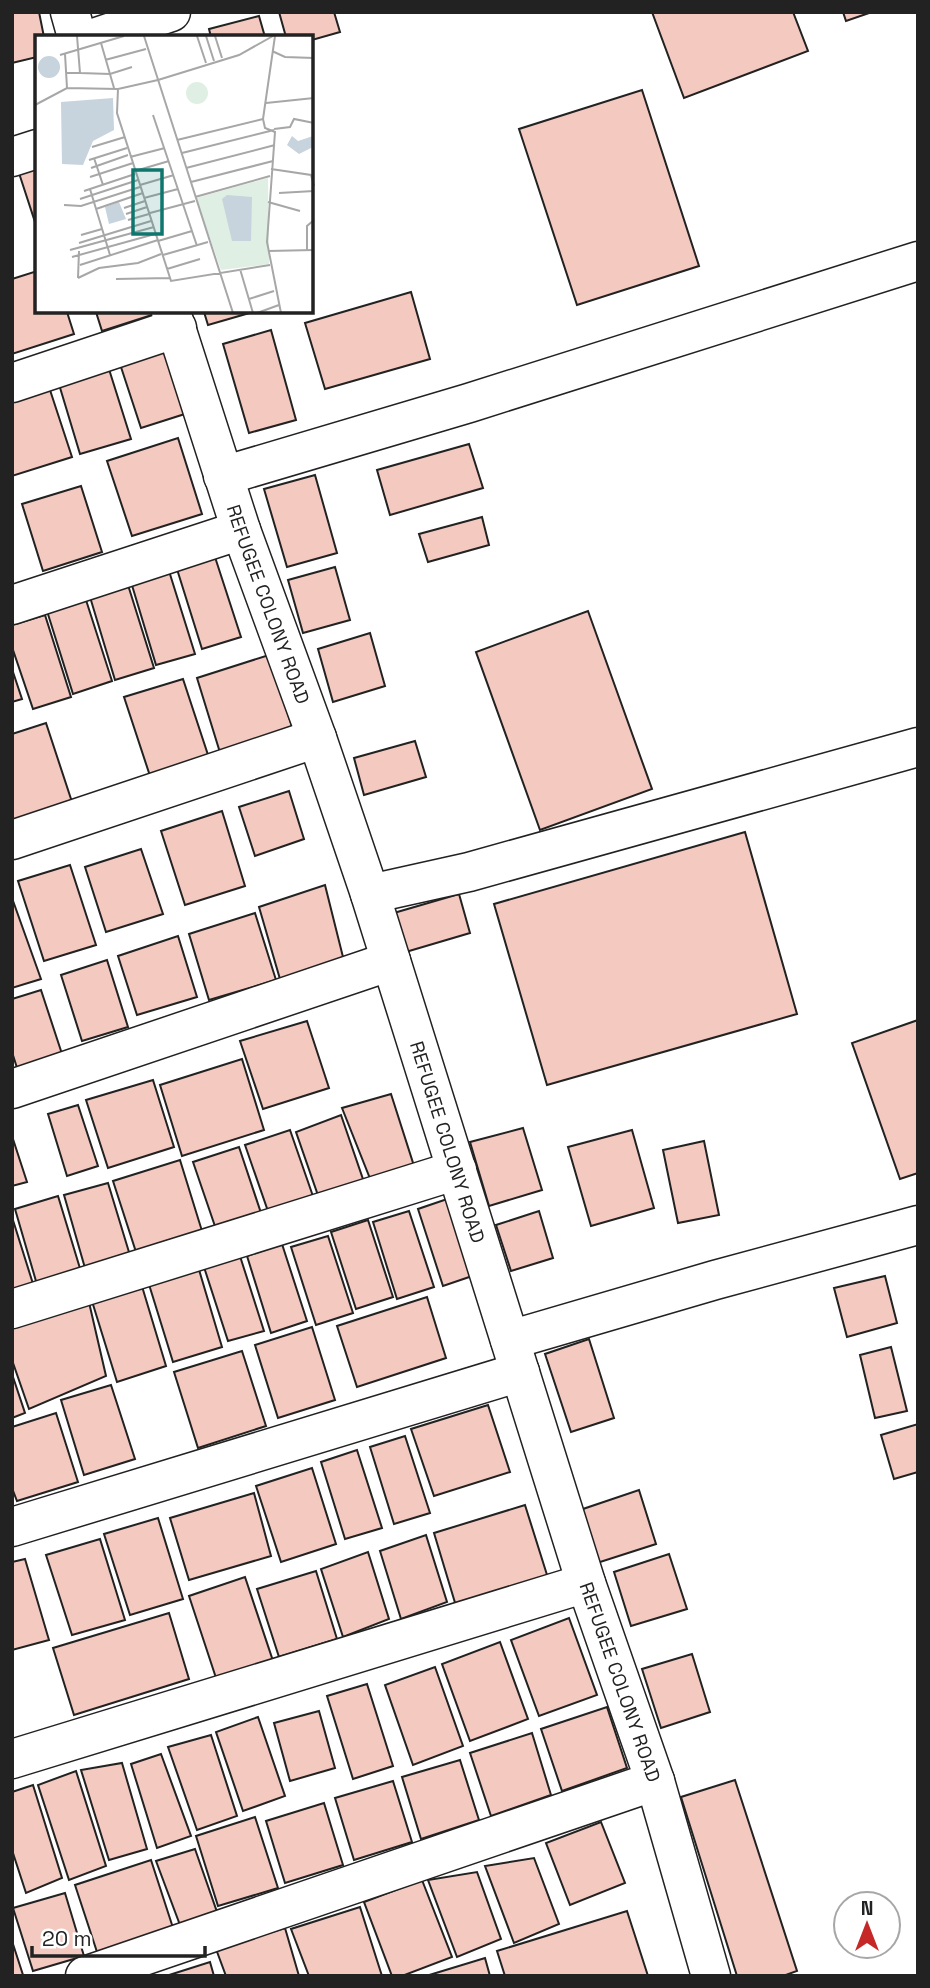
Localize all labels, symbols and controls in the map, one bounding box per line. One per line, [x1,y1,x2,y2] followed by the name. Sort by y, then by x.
[35,35,313,313] inset map
[221,501,316,707] street label: REFUGEE COLONY ROAD
[404,1038,491,1246] street label: REFUGEE COLONY ROAD
[574,1579,667,1785] street label: REFUGEE COLONY ROAD
[832,1890,902,1960] north arrow
[861,1896,873,1921] text: N
[32,1914,205,1958] scale bar
[42,1925,92,1952] text: 20 m

